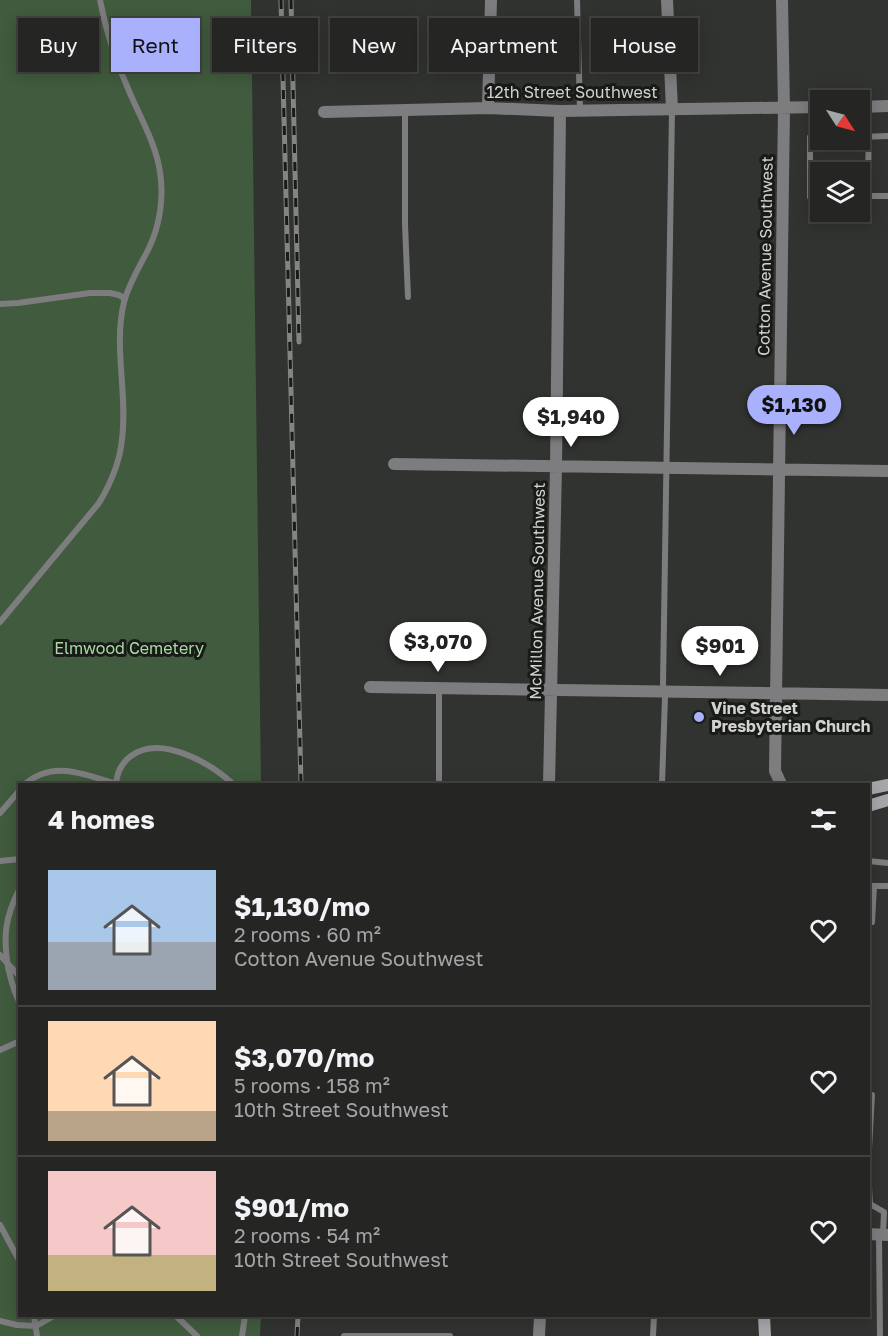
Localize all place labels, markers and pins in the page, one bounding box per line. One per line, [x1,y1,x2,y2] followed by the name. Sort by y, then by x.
[745,385,843,436] pin: $1,130
[522,397,620,448] pin: $1,940
[389,622,487,673] pin: $3,070
[684,626,756,677] pin: $901
[711,698,870,736] place label: Vine Street Presbyterian Church
[692,710,706,724] marker: Vine Street Presbyterian Church

